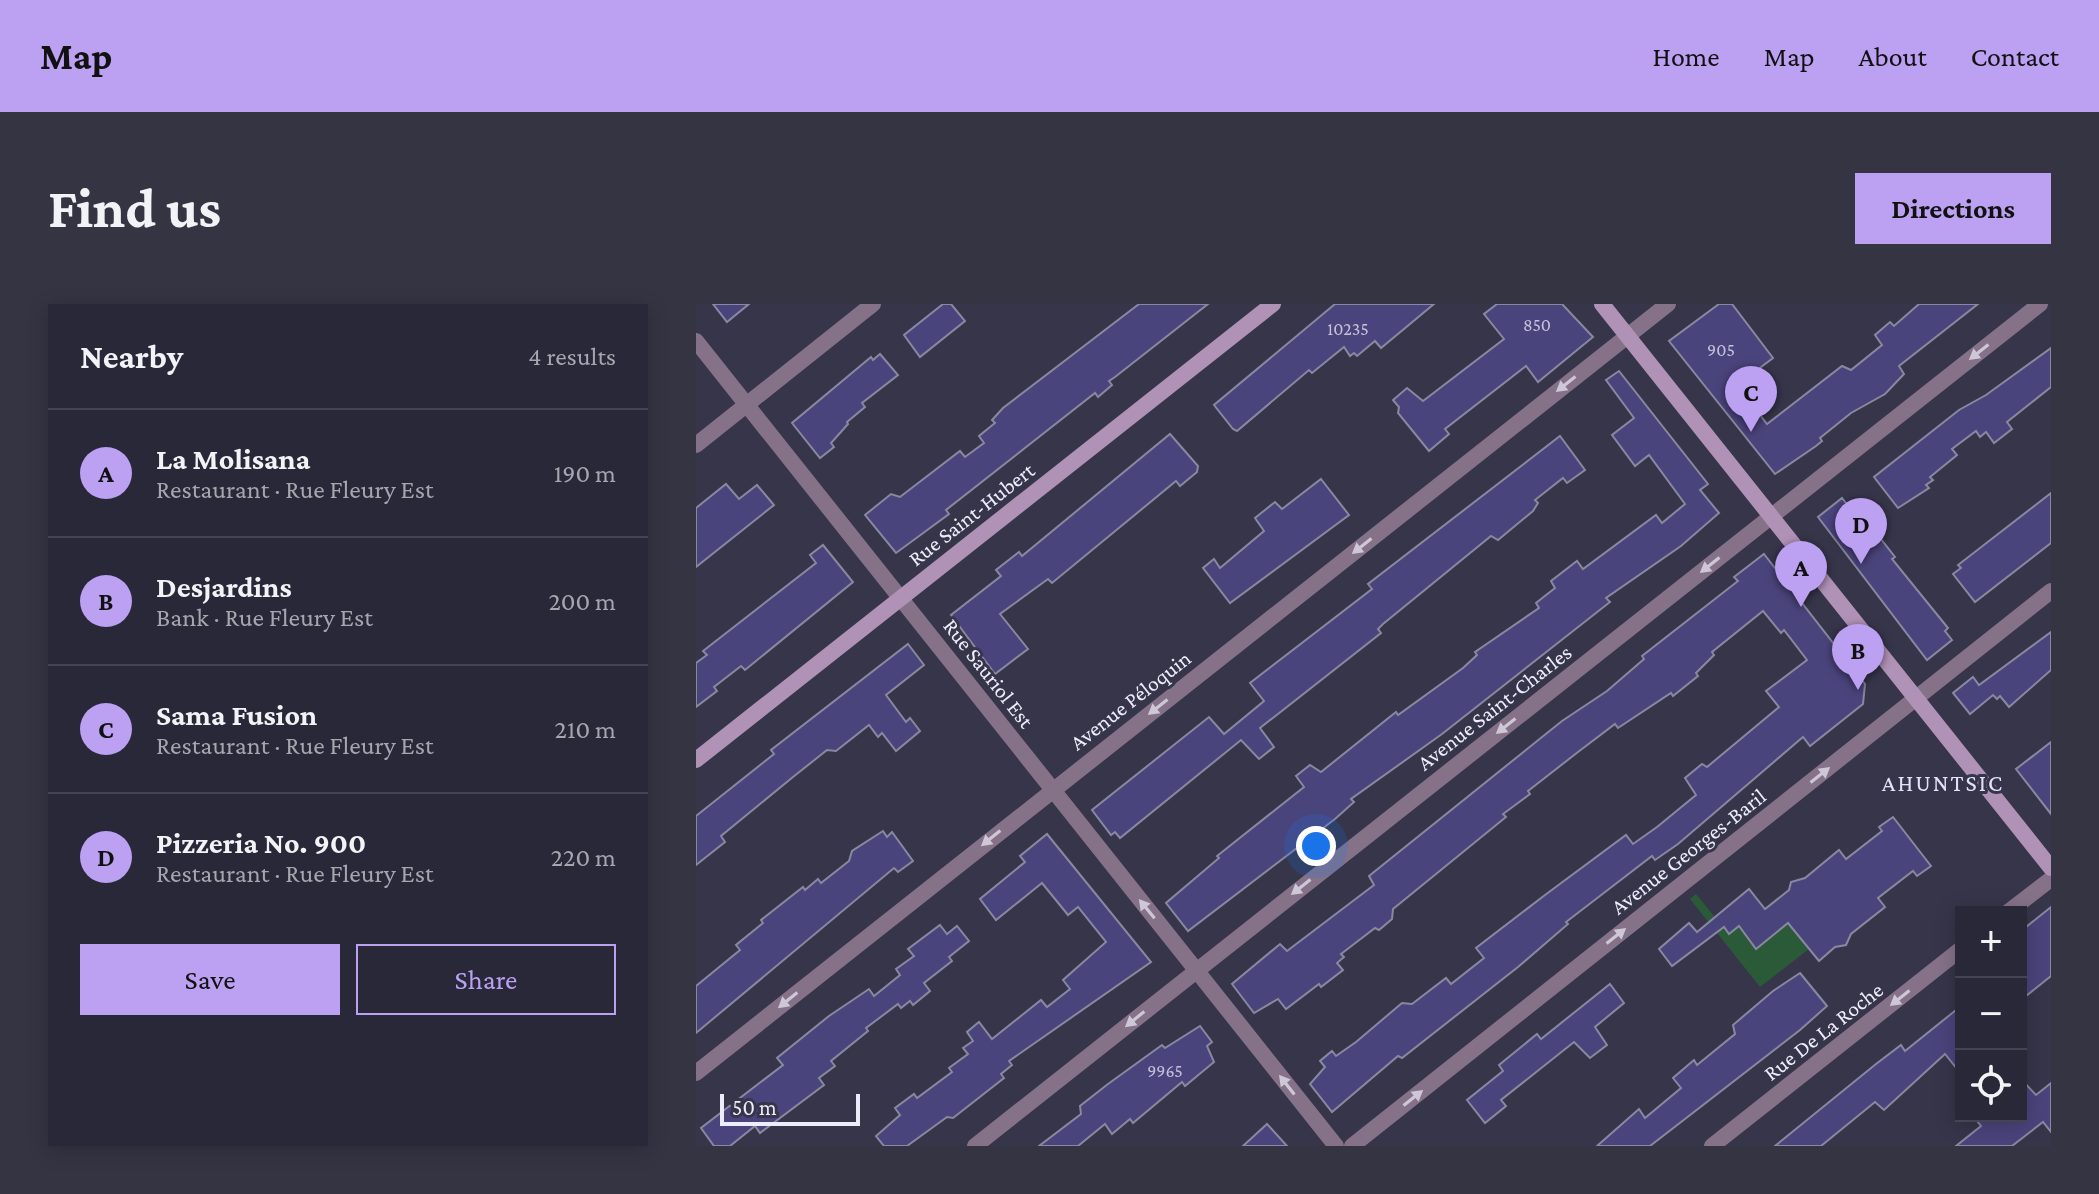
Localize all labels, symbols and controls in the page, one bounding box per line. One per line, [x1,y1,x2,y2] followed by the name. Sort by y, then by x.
[40,35,113,77] text: Map
[1653,41,1720,72] text: Home
[1764,41,1815,72] text: Map
[1859,41,1927,72] text: About
[1971,41,2059,72] text: Contact
[1855,173,2051,244] button: Directions
[48,177,221,239] text: Find us
[1523,315,1551,335] house number: 850
[1327,319,1369,339] house number: 10235
[80,338,183,375] text: Nearby
[1707,340,1735,360] house number: 905
[528,342,616,371] text: 4 results
[1969,344,1989,360] one-way arrow
[1725,366,1777,432] pin: C
[1556,376,1576,392] one-way arrow
[156,442,310,475] text: La Molisana
[903,457,1040,571] street label: Rue Saint-Hubert
[98,459,114,488] text: A
[554,459,616,488] text: 190 m
[156,475,434,504] text: Restaurant · Rue Fleury Est
[1835,498,1887,564] pin: D
[1352,537,1372,553] one-way arrow
[1775,541,1827,607] pin: A
[1700,557,1720,573] one-way arrow
[156,570,292,603] text: Desjardins
[98,587,114,616] text: B
[548,587,616,616] text: 200 m
[156,603,373,632] text: Bank · Rue Fleury Est
[938,614,1039,733] street label: Rue Sauriol Est
[1832,624,1884,690] pin: B
[1412,639,1576,775] street label: Avenue Saint-Charles
[1065,645,1196,755] street label: Avenue Péloquin
[156,698,317,731] text: Sama Fusion
[1148,698,1168,714] one-way arrow
[98,715,114,744] text: C
[555,715,616,744] text: 210 m
[1496,717,1516,734] one-way arrow
[156,731,434,760] text: Restaurant · Rue Fleury Est
[1810,767,1830,783] one-way arrow
[1882,769,2004,796] district label: AHUNTSIC
[1606,783,1771,920] street label: Avenue Georges-Baril
[156,826,366,859] text: Pizzeria No. 900
[1296,826,1336,866] your location
[981,829,1001,846] one-way arrow
[97,843,115,872] text: D
[551,843,616,872] text: 220 m
[156,859,434,888] text: Restaurant · Rue Fleury Est
[1291,878,1311,894] one-way arrow
[1140,899,1156,919] one-way arrow
[1955,906,2027,1122] map controls
[1955,906,2027,978] button: +
[1606,928,1626,945] one-way arrow
[80,944,340,1015] button: Save
[356,944,616,1015] button: Share
[1759,977,1888,1086] street label: Rue De La Roche
[1955,978,2027,1050] button: −
[1890,989,1910,1006] one-way arrow
[778,991,798,1007] one-way arrow
[1125,1010,1145,1026] one-way arrow
[1955,1050,2027,1122] button: locate
[1147,1061,1183,1081] house number: 9965
[1280,1075,1296,1095] one-way arrow
[720,1090,860,1126] scale bar
[1403,1090,1423,1106] one-way arrow
[732,1095,777,1120] text: 50 m

